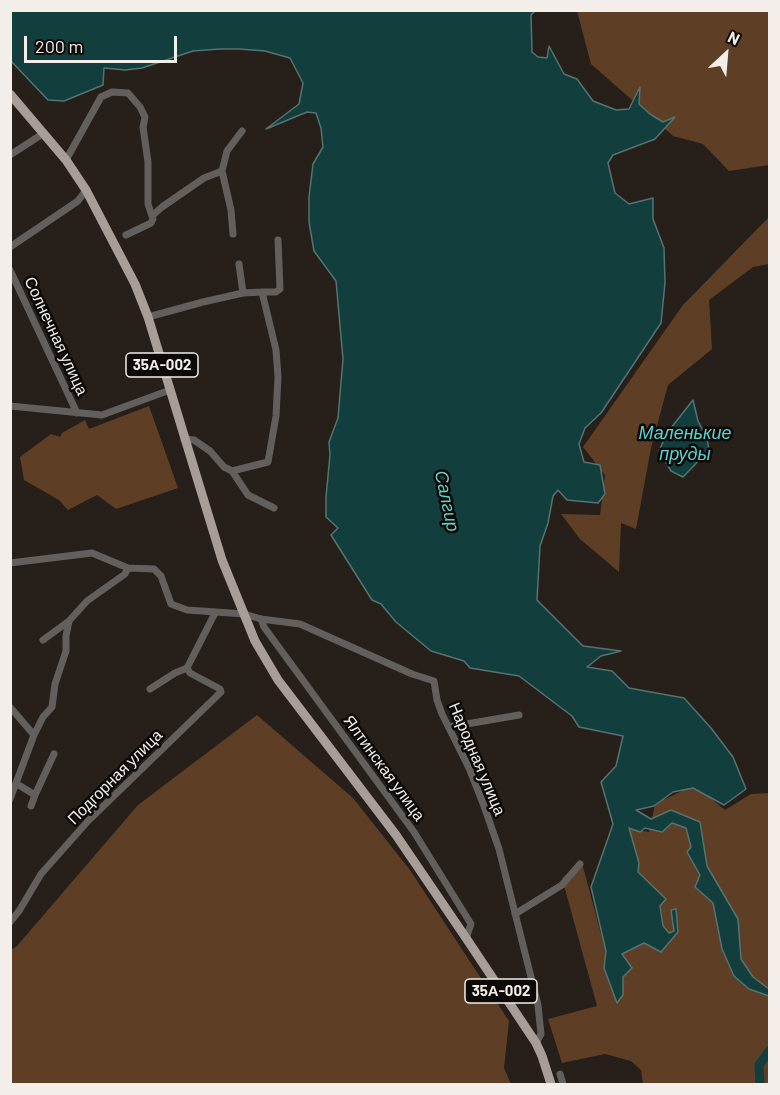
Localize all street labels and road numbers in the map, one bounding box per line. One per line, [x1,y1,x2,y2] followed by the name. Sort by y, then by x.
[20,274,92,398] street label: Солнечная улица
[126,353,198,377] road number: 35А-002
[445,700,509,818] street label: Народная улица
[339,711,429,825] street label: Ялтинская улица
[64,726,166,828] street label: Подгорная улица
[465,979,537,1003] road number: 35А-002

